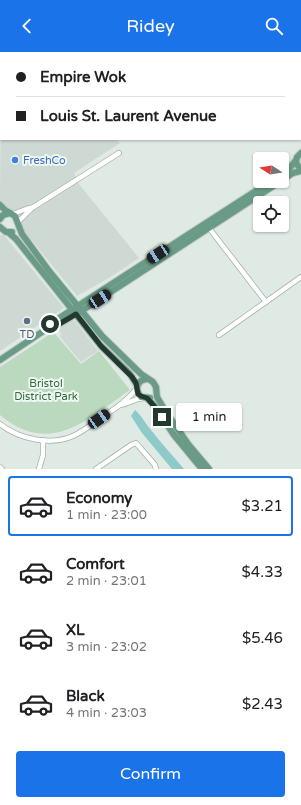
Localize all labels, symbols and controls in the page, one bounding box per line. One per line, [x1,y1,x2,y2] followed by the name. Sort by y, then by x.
[16,15,38,37] icon: back
[126,15,175,37] text: Ridey
[263,15,285,37] icon: search
[40,68,126,86] text: Empire Wok
[40,107,217,125] text: Louis St. Laurent Avenue
[253,152,289,188] north arrow
[253,152,289,232] map controls
[23,154,66,167] place label: FreshCo
[10,155,20,165] marker: FreshCo
[253,196,289,232] button: locate
[145,242,171,266] car
[87,287,113,311] car
[41,315,59,333] route start
[22,316,32,326] marker: TD
[20,328,34,341] place label: TD
[14,377,78,403] park label: Bristol District Park
[176,403,242,431] callout: 1 min
[86,407,112,431] car
[153,408,171,426] route end
[192,409,226,425] text: 1 min
[18,488,54,524] icon: car
[66,489,132,507] text: Economy
[242,497,283,515] text: $3.21
[66,507,147,523] text: 1 min · 23:00
[18,554,54,590] icon: car
[66,555,125,573] text: Comfort
[242,563,283,581] text: $4.33
[66,573,147,589] text: 2 min · 23:01
[18,620,54,656] icon: car
[66,621,85,639] text: XL
[242,629,283,647] text: $5.46
[66,639,147,655] text: 3 min · 23:02
[18,686,54,722] icon: car
[66,687,105,705] text: Black
[242,695,283,713] text: $2.43
[66,705,147,721] text: 4 min · 23:03
[16,751,285,797] button: Confirm

